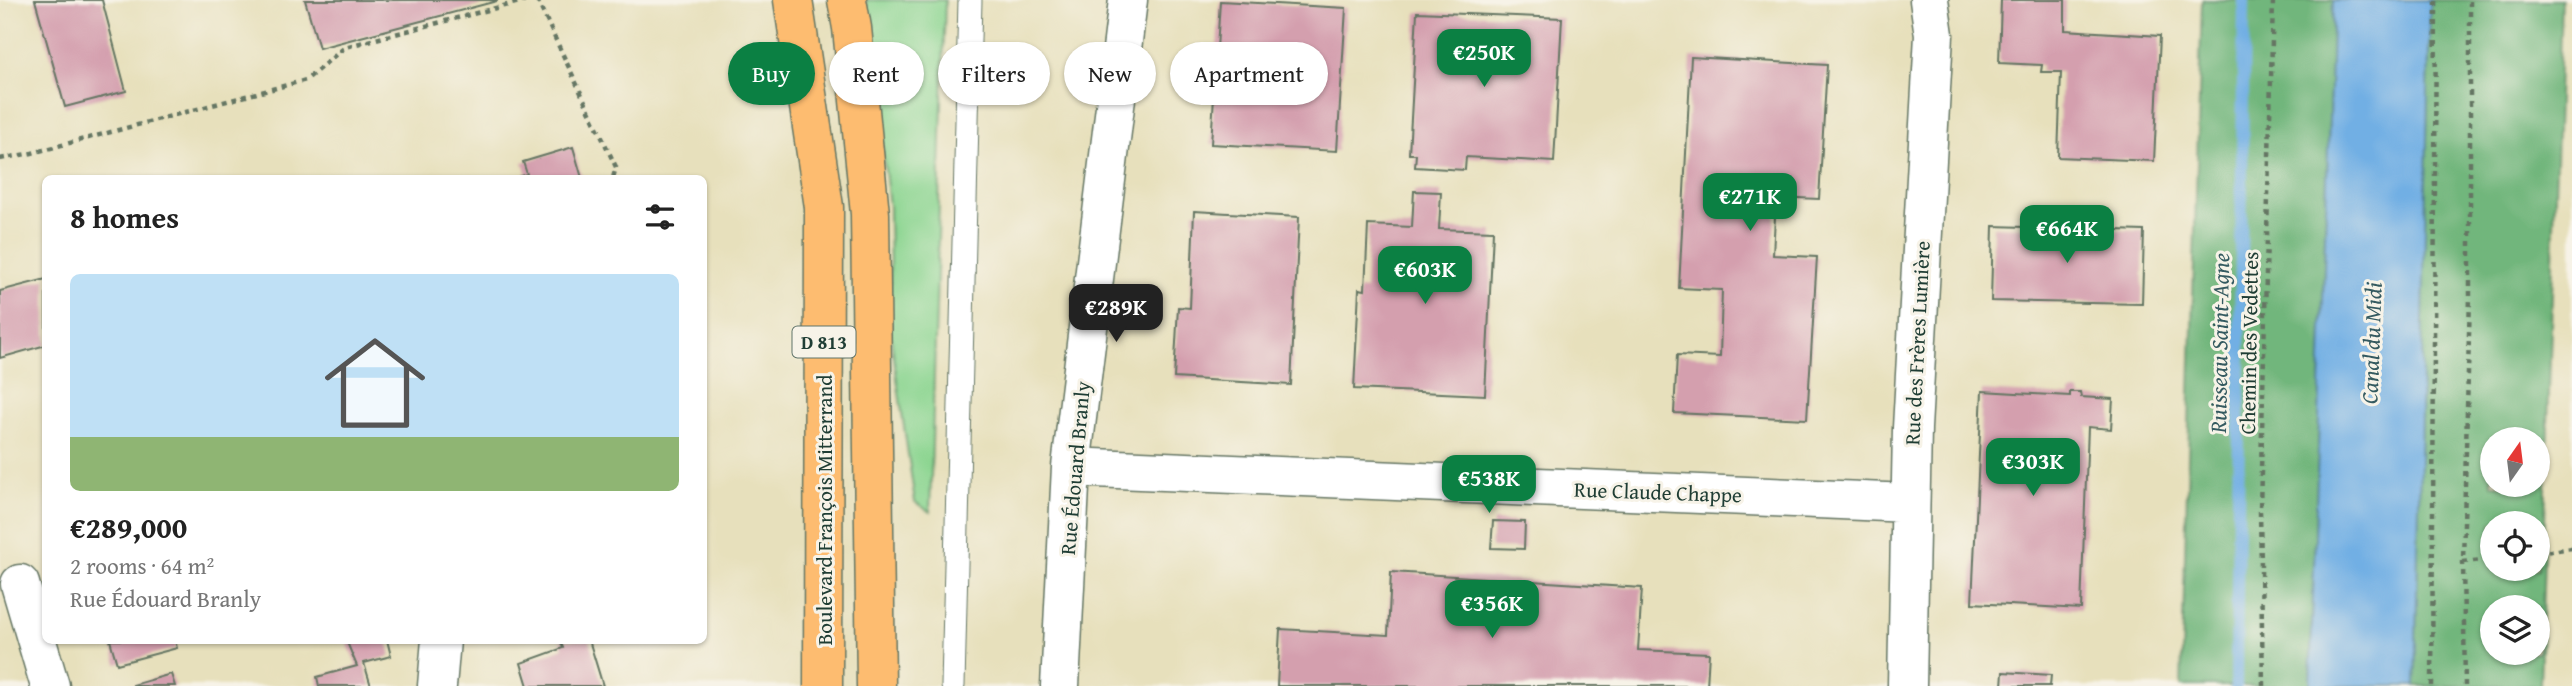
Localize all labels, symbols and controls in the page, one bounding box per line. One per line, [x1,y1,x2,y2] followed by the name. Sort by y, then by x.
[1435,29,1533,89] pin: €250K
[1453,35,1515,68] text: €250K
[728,42,815,105] chip: Buy
[829,42,924,105] chip: Rent
[938,42,1050,105] chip: Filters
[1064,42,1156,105] chip: New
[1170,42,1328,105] chip: Apartment
[1701,174,1799,233] pin: €271K
[1719,179,1781,212] text: €271K
[70,195,179,239] text: 8 homes
[641,198,679,236] icon: filters
[2018,205,2116,265] pin: €664K
[2036,211,2098,244] text: €664K
[1896,240,1938,446] street label: Rue des Frères Lumière
[1376,246,1474,306] pin: €603K
[2232,251,2266,435] street label: Chemin des Vedettes
[1394,252,1456,285] text: €603K
[2201,253,2237,434] water label: Ruisseau Saint-Agne
[2352,281,2390,405] water label: Canal du Midi
[1067,284,1165,344] pin: €289K
[1085,290,1147,323] text: €289K
[312,320,438,446] icon: home
[792,326,856,358] road number: D 813
[809,374,840,646] street label: Boulevard François Mitterrand
[1052,379,1098,556] street label: Rue Édouard Branly
[2480,427,2550,497] north arrow
[2480,427,2550,665] map controls
[1984,438,2082,498] pin: €303K
[2002,444,2064,477] text: €303K
[1440,456,1538,515] pin: €538K
[1458,461,1520,494] text: €538K
[1574,474,1743,510] street label: Rue Claude Chappe
[70,505,187,549] text: €289,000
[2480,511,2550,581] button: locate
[70,549,214,582] text: 2 rooms · 64 m²
[1443,580,1541,640] pin: €356K
[70,582,261,615] text: Rue Édouard Branly
[1461,586,1523,619] text: €356K
[2480,595,2550,665] button: layers

